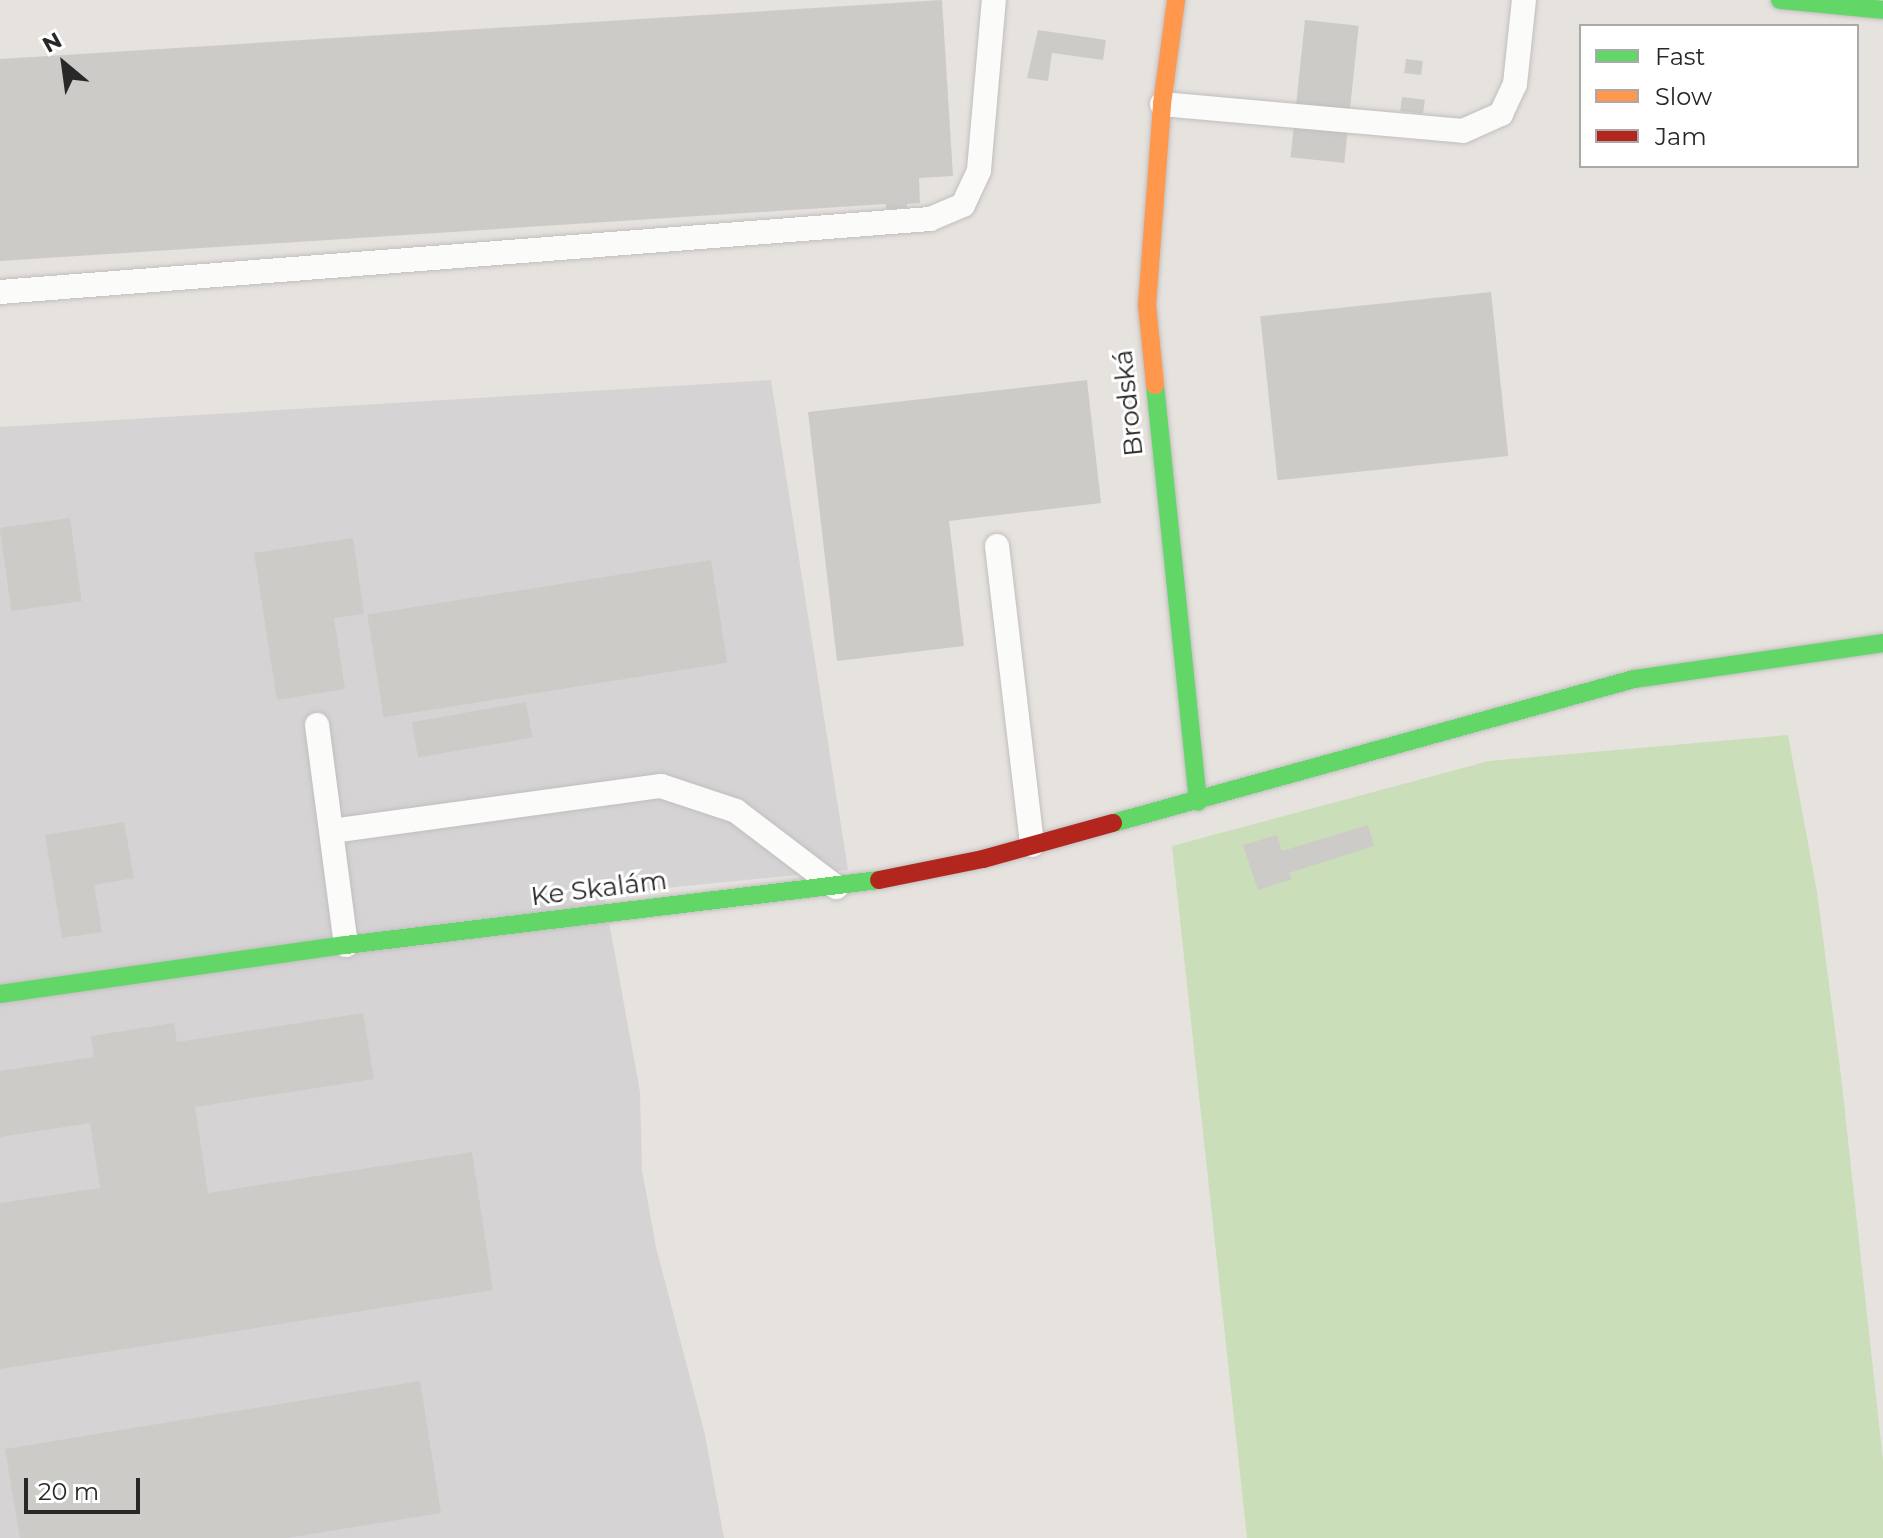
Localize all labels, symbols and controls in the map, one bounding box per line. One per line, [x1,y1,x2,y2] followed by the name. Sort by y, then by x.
[24,24,104,104] north arrow
[1579,24,1859,168] legend
[38,26,66,59] text: N
[1655,42,1705,71] text: Fast
[1655,82,1712,111] text: Slow
[1655,122,1707,151] text: Jam
[1108,348,1150,458] street label: Brodská
[529,865,669,913] street label: Ke Skalám
[28,1462,144,1512] scale bar
[38,1477,99,1506] text: 20 m

